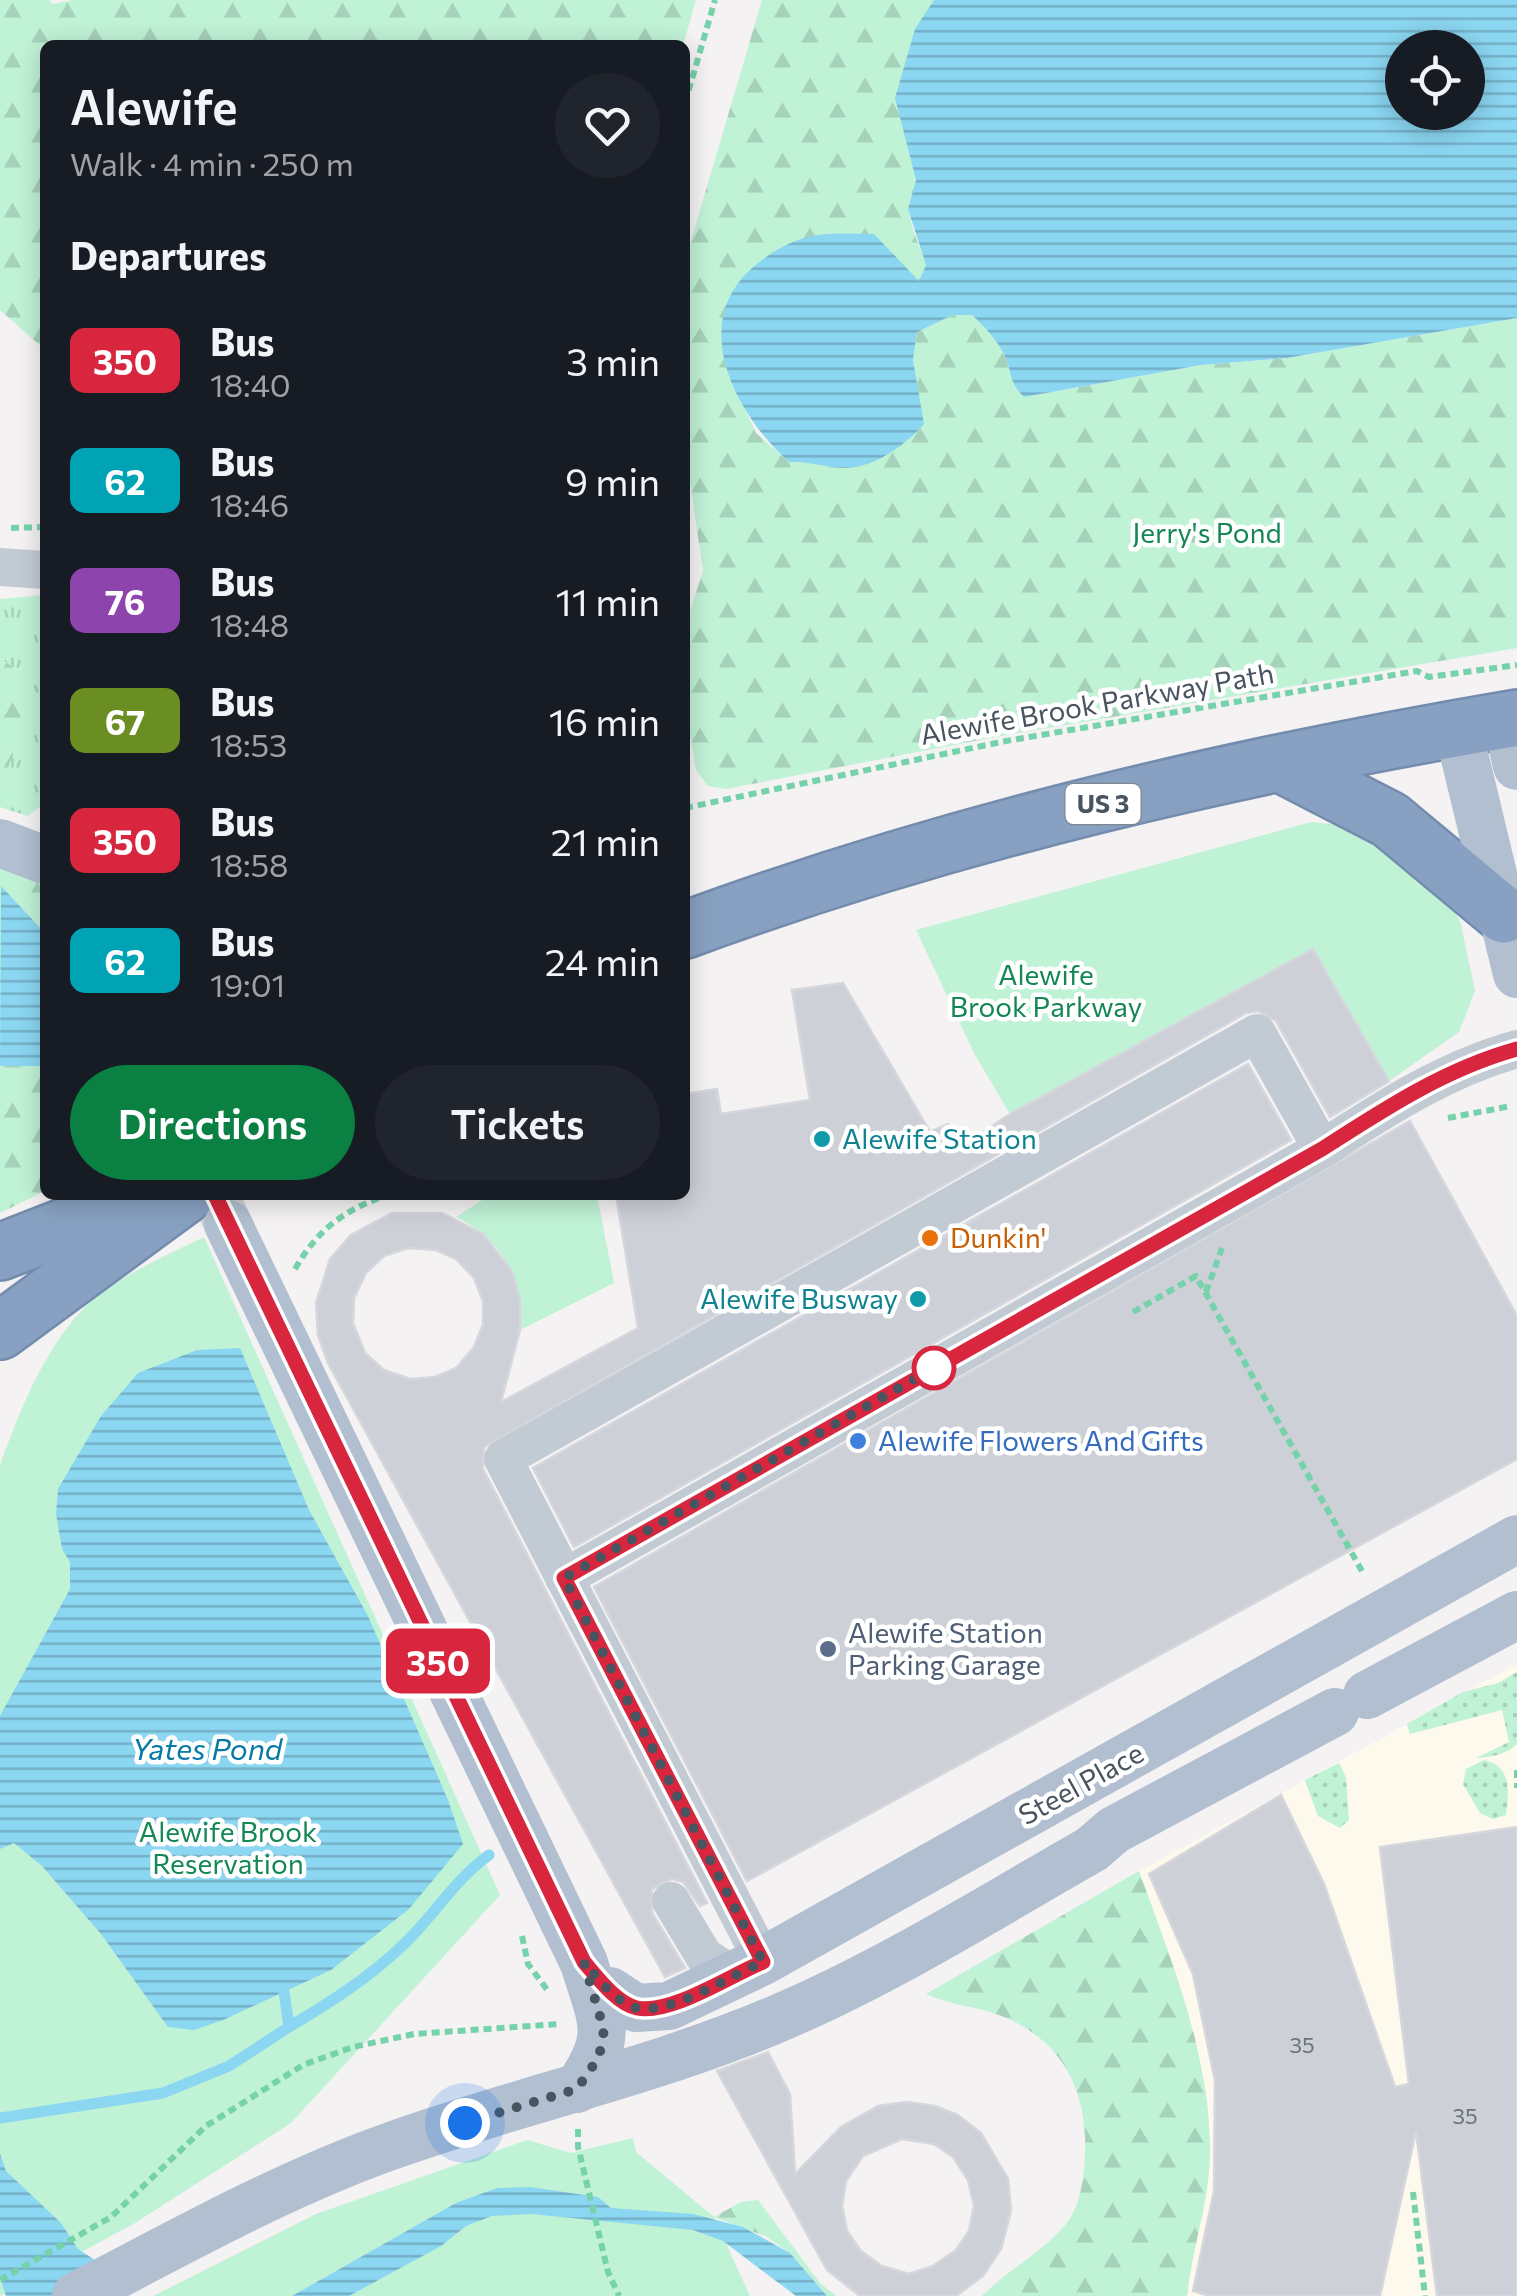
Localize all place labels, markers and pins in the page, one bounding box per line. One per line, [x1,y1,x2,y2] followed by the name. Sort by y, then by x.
[842,1121,1037,1155] place label: Alewife Station
[811,1128,833,1150] marker: Alewife Station
[950,1220,1046,1254] place label: Dunkin'
[919,1227,941,1249] marker: Dunkin'
[700,1281,898,1315] place label: Alewife Busway
[907,1288,929,1310] marker: Alewife Busway
[913,1347,955,1389] unlabelled marker
[878,1423,1204,1457] place label: Alewife Flowers And Gifts
[847,1430,869,1452] marker: Alewife Flowers And Gifts
[848,1615,1043,1681] place label: Alewife Station Parking Garage
[817,1638,839,1660] marker: Alewife Station Parking Garage

